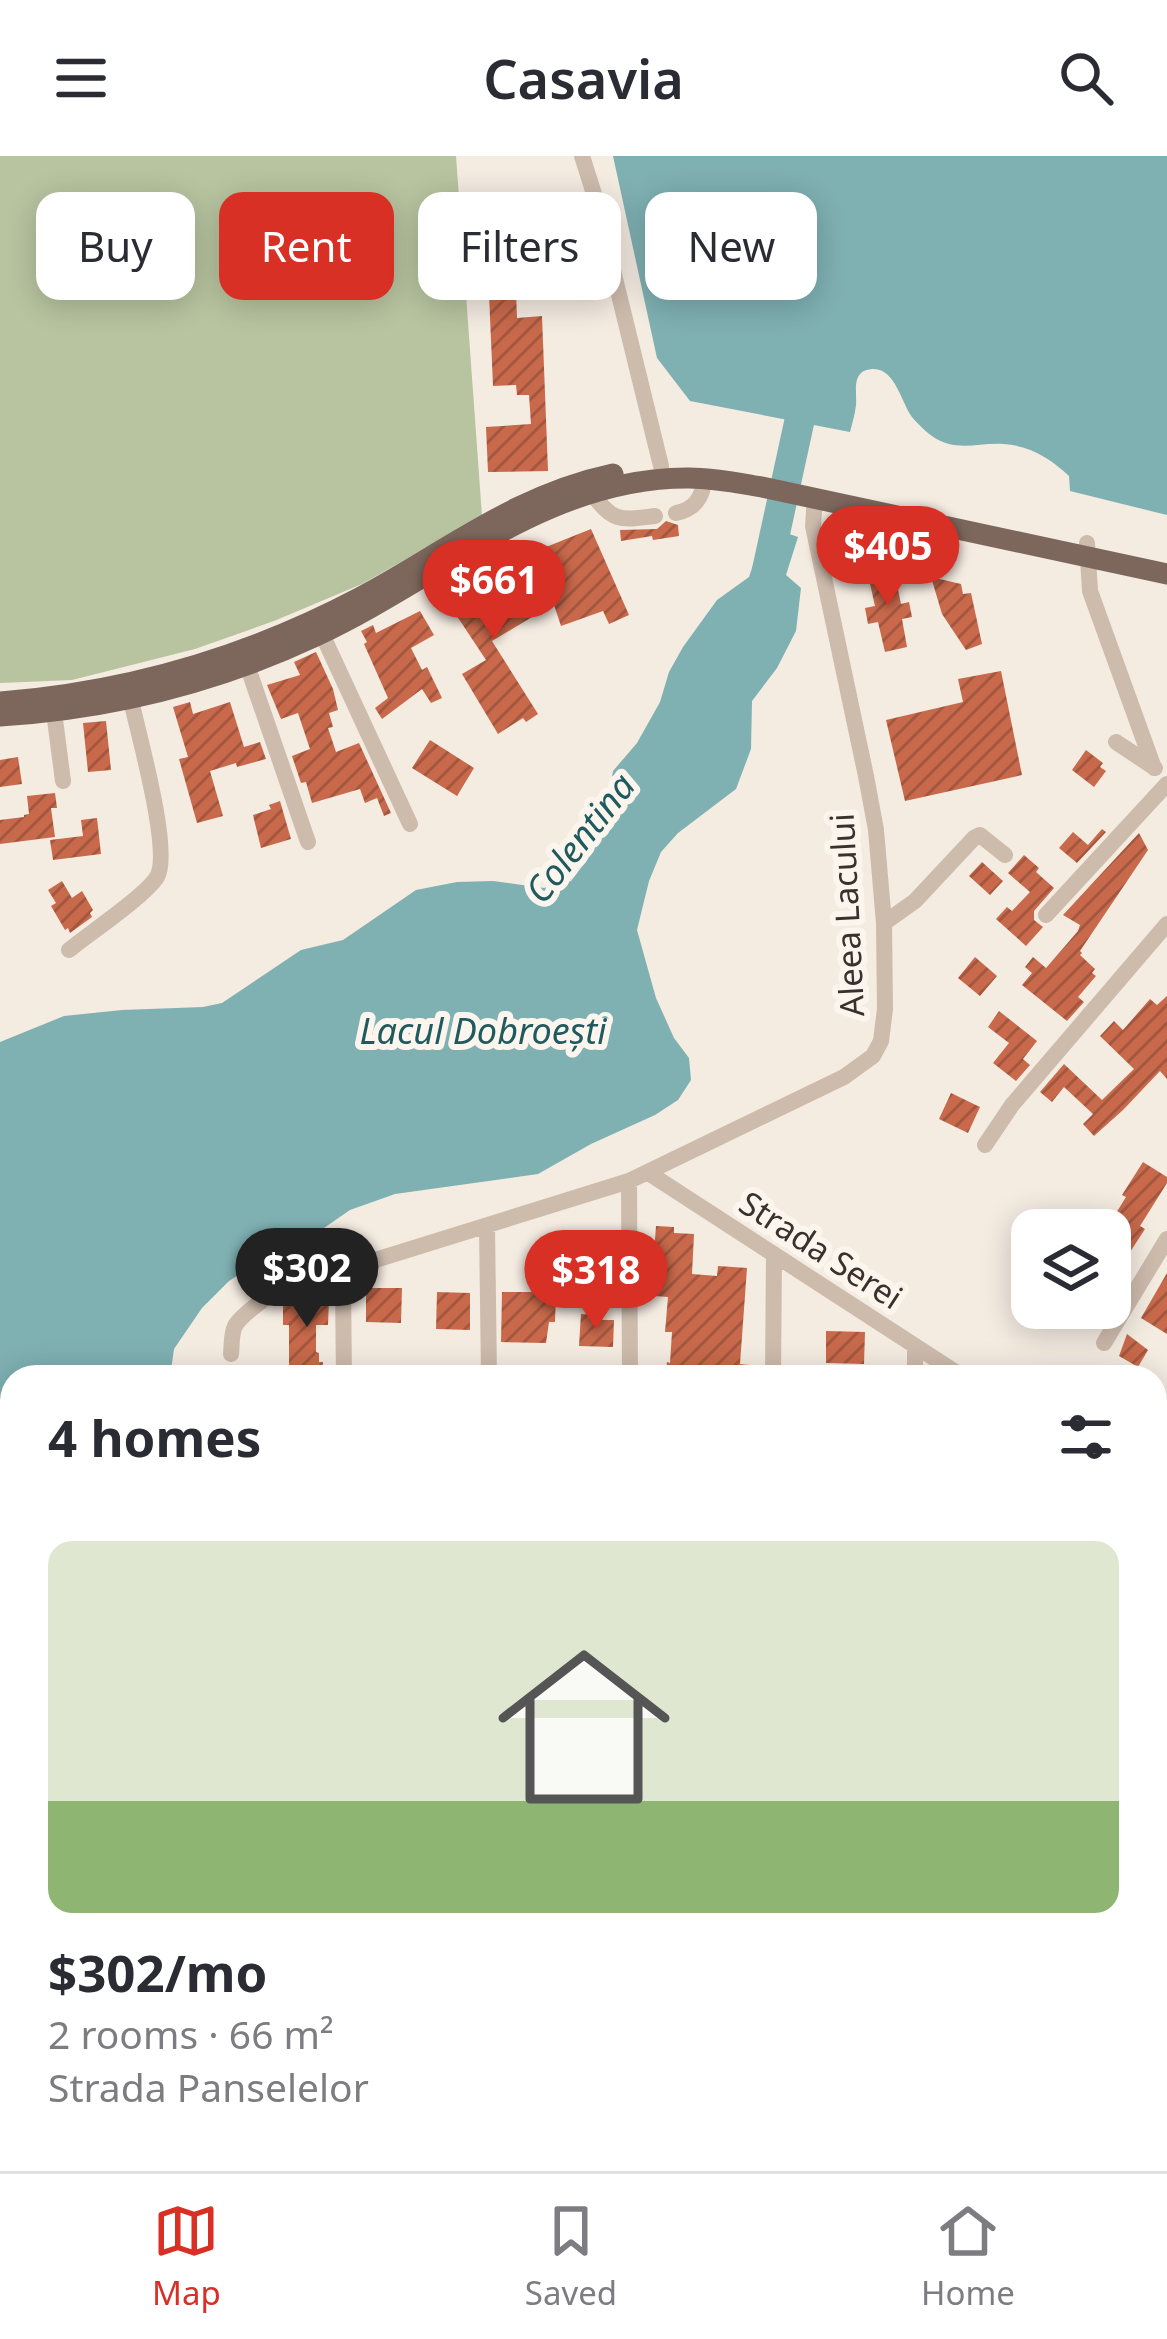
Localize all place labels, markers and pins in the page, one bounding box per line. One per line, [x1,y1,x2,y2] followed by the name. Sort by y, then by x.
[817,506,959,608] pin: $405
[423,540,565,642] pin: $661
[236,1228,378,1330] pin: $302
[525,1230,667,1332] pin: $318

